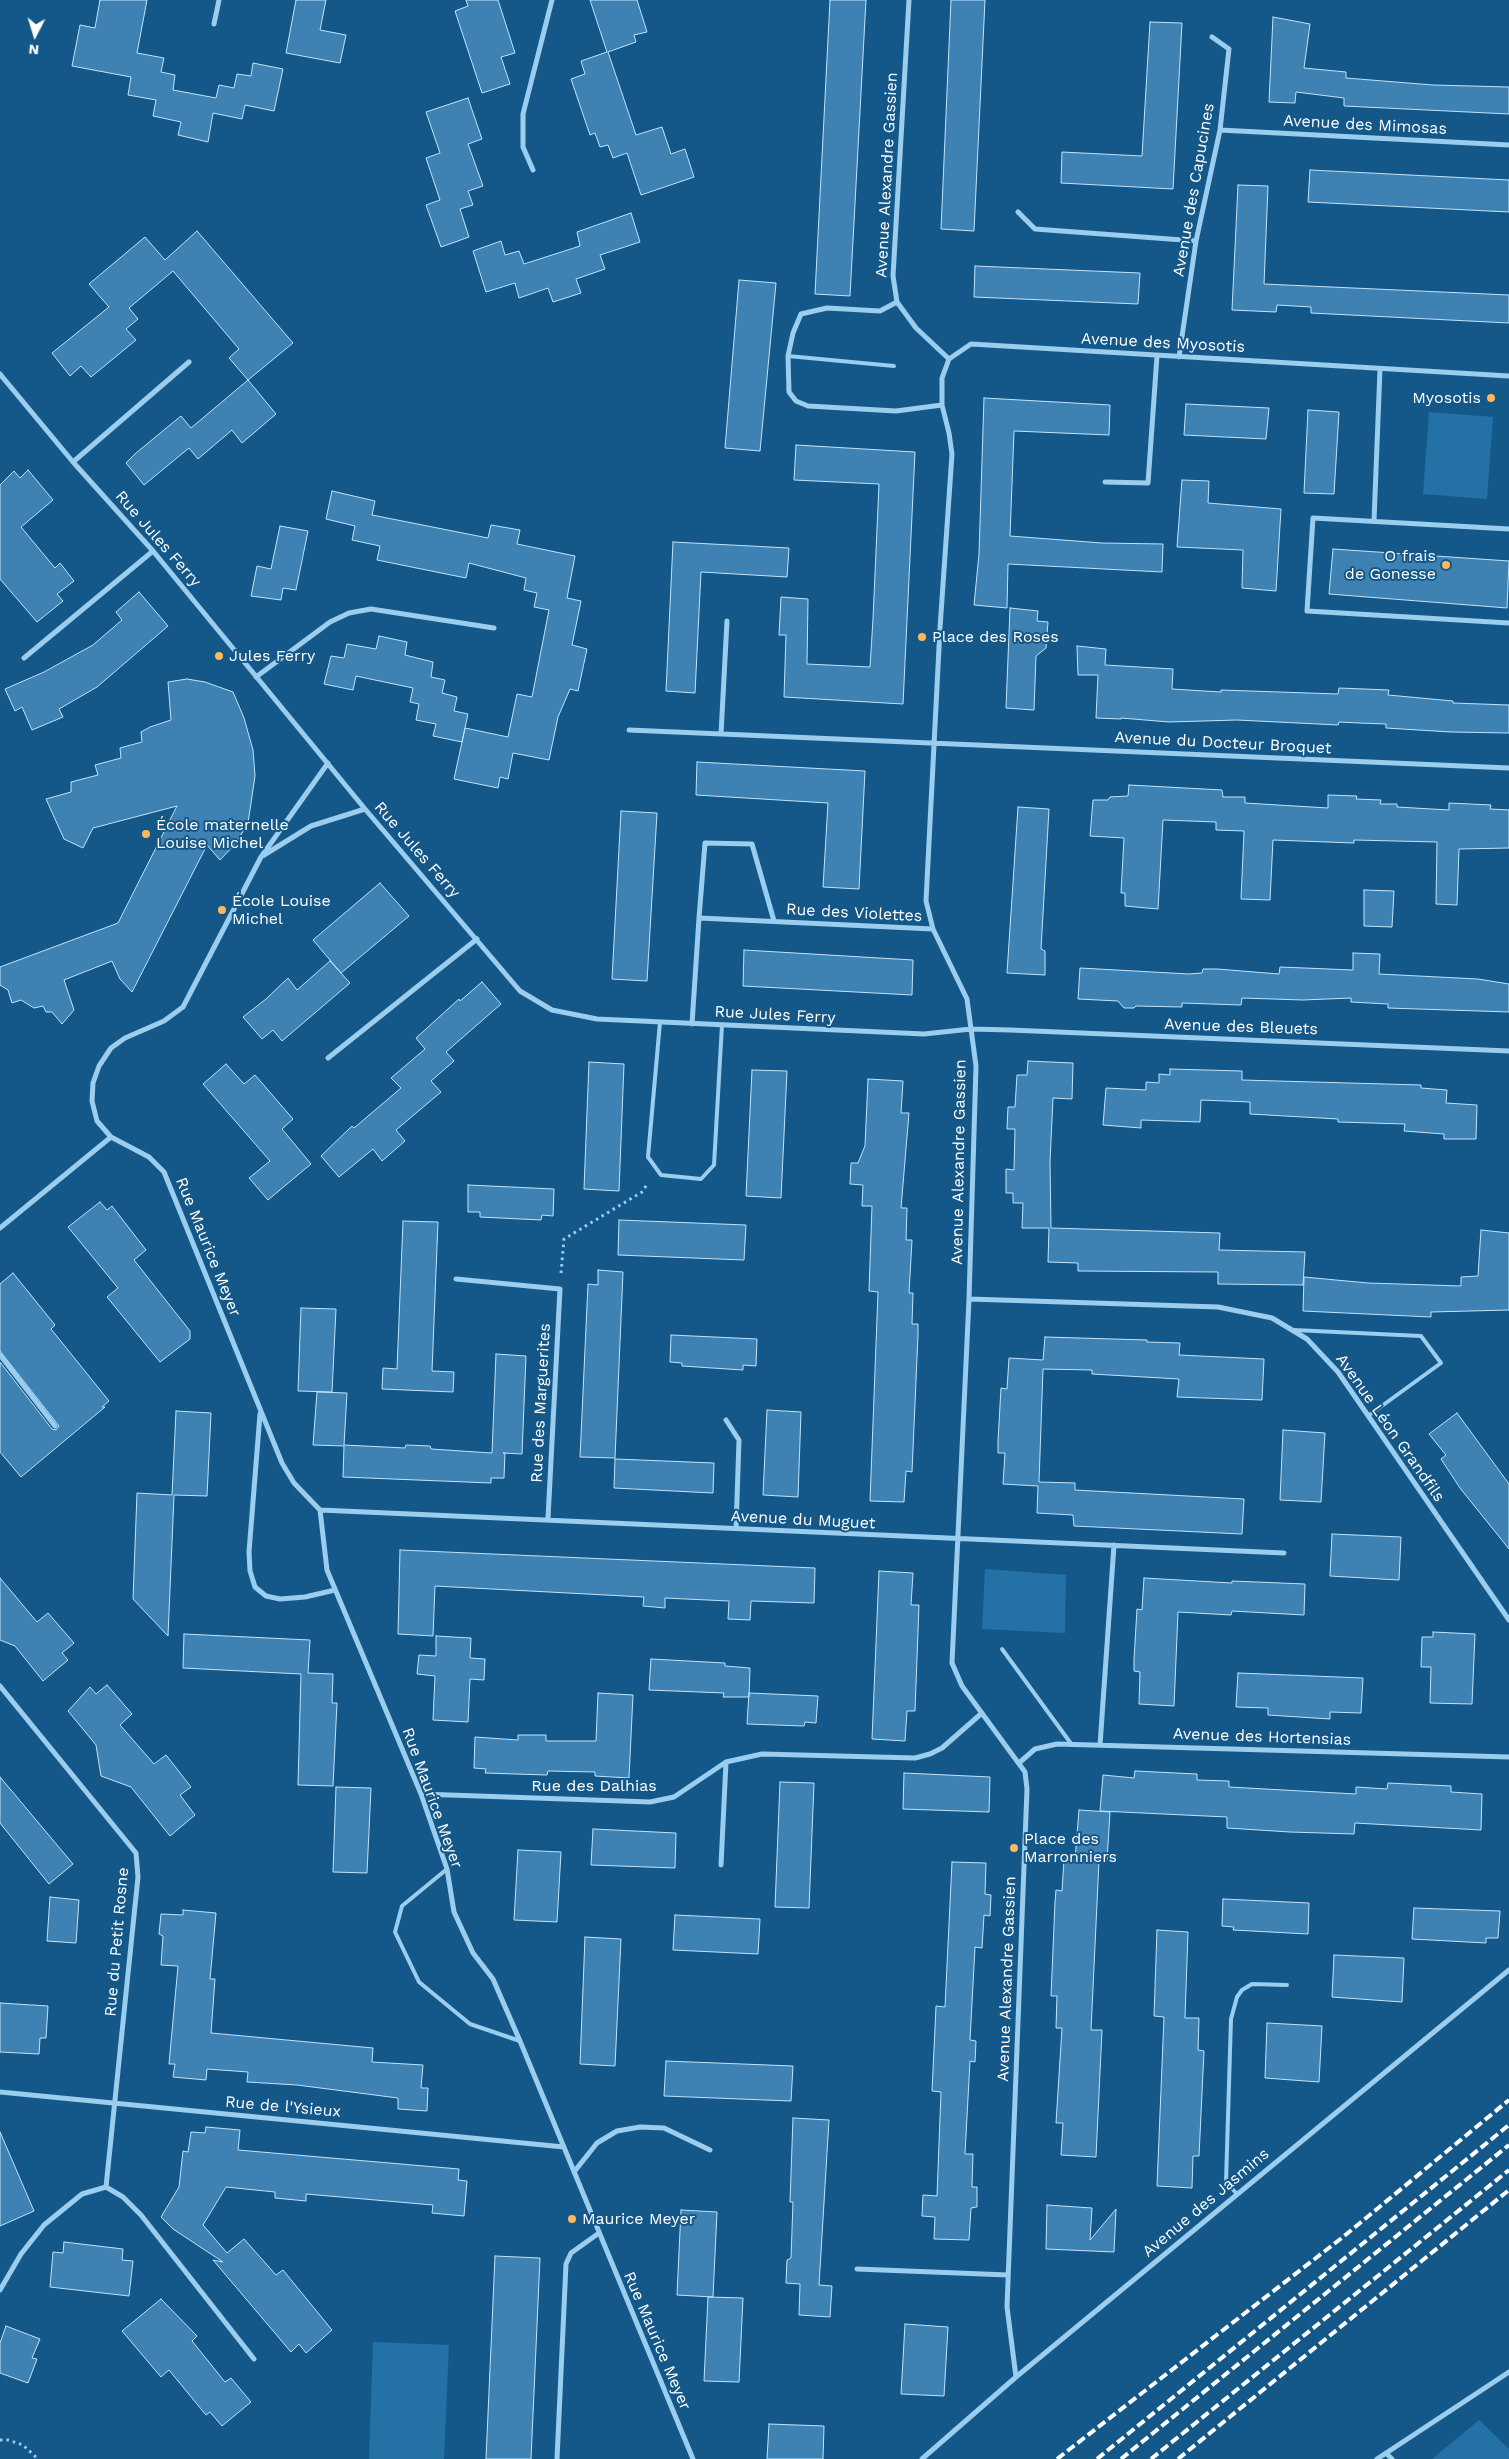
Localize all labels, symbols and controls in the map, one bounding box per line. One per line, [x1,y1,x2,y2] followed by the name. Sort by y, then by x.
[10,10,60,60] north arrow
[28,42,40,58] text: N
[872,72,902,278] street label: Avenue Alexandre Gassien
[1169,102,1219,278] street label: Avenue des Capucines
[1283,111,1447,139] street label: Avenue des Mimosas
[1081,329,1245,357] street label: Avenue des Myosotis
[1412,388,1481,408] place label: Myosotis
[1485,392,1497,404] marker: Myosotis
[111,487,205,591] street label: Rue Jules Ferry
[1345,546,1436,584] place label: O frais de Gonesse
[1440,559,1452,571] marker: O frais de Gonesse
[932,627,1059,647] place label: Place des Roses
[916,631,928,643] marker: Place des Roses
[229,646,315,666] place label: Jules Ferry
[213,650,225,662] marker: Jules Ferry
[1114,728,1332,758] street label: Avenue du Docteur Broquet
[370,798,464,902] street label: Rue Jules Ferry
[156,815,289,853] place label: École maternelle Louise Michel
[140,828,152,840] marker: École maternelle Louise Michel
[232,891,331,929] place label: École Louise Michel
[785,900,923,926] street label: Rue des Violettes
[216,904,228,916] marker: École Louise Michel
[714,1002,836,1028] street label: Rue Jules Ferry
[1164,1015,1318,1039] street label: Avenue des Bleuets
[948,1059,970,1265] street label: Avenue Alexandre Gassien
[171,1175,245,1319] street label: Rue Maurice Meyer
[527,1323,555,1483] street label: Rue des Marguerites
[1332,1350,1448,1506] street label: Avenue Léon Grandfils
[730,1507,876,1533] street label: Avenue du Muguet
[1172,1724,1352,1750] street label: Avenue des Hortensias
[398,1725,466,1871] street label: Rue Maurice Meyer
[531,1776,657,1796] street label: Rue des Dalhias
[1024,1829,1117,1867] place label: Place des Marronniers
[1008,1842,1020,1854] marker: Place des Marronniers
[101,1867,133,2017] street label: Rue du Petit Rosne
[994,1876,1020,2082] street label: Avenue Alexandre Gassien
[224,2092,342,2122] street label: Rue de l'Ysieux
[1139,2144,1273,2262] street label: Avenue des Jasmins
[582,2209,695,2229] place label: Maurice Meyer
[566,2213,578,2225] marker: Maurice Meyer
[619,2269,695,2413] street label: Rue Maurice Meyer

